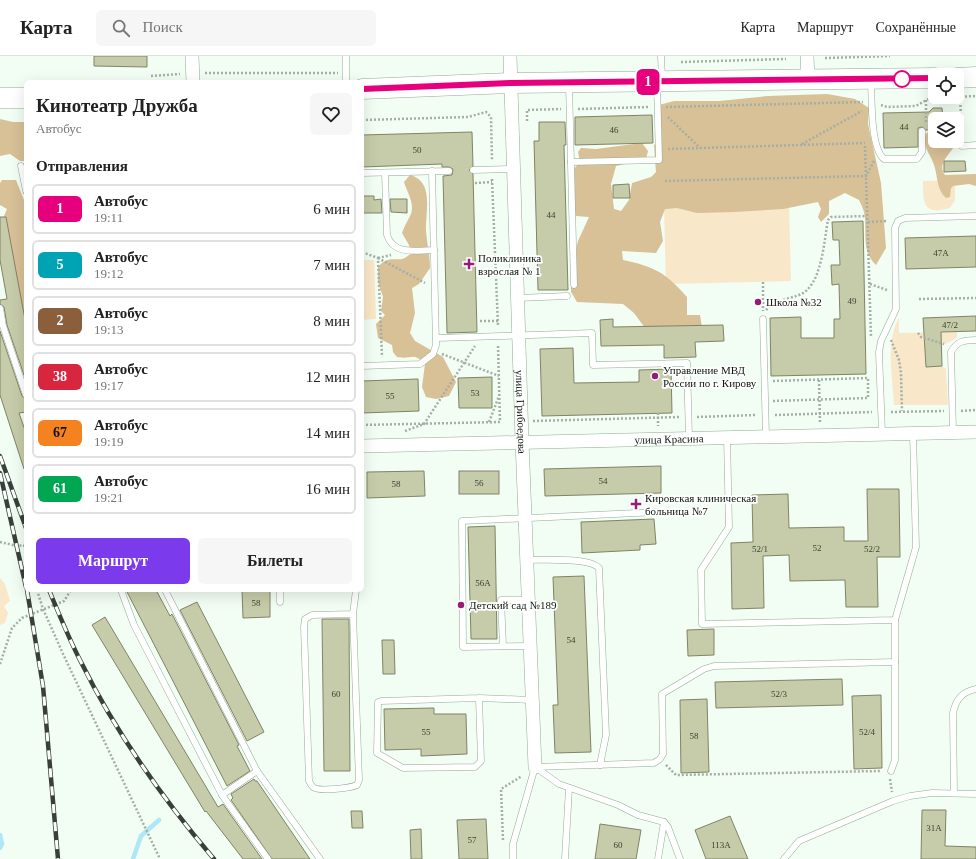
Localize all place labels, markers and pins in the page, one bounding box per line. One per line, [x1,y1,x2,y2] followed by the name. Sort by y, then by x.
[893,70,911,88] unlabelled marker
[478,252,541,277] place label: Поликлиника взрослая № 1
[463,258,475,270] marker: Поликлиника взрослая № 1
[766,296,822,308] place label: Школа №32
[753,297,763,307] marker: Школа №32
[663,364,757,389] place label: Управление МВД России по г. Кирову
[650,371,660,381] marker: Управление МВД России по г. Кирову
[645,492,756,517] place label: Кировская клиническая больница №7
[630,498,642,510] marker: Кировская клиническая больница №7
[469,599,557,611] place label: Детский сад №189
[456,600,466,610] marker: Детский сад №189

